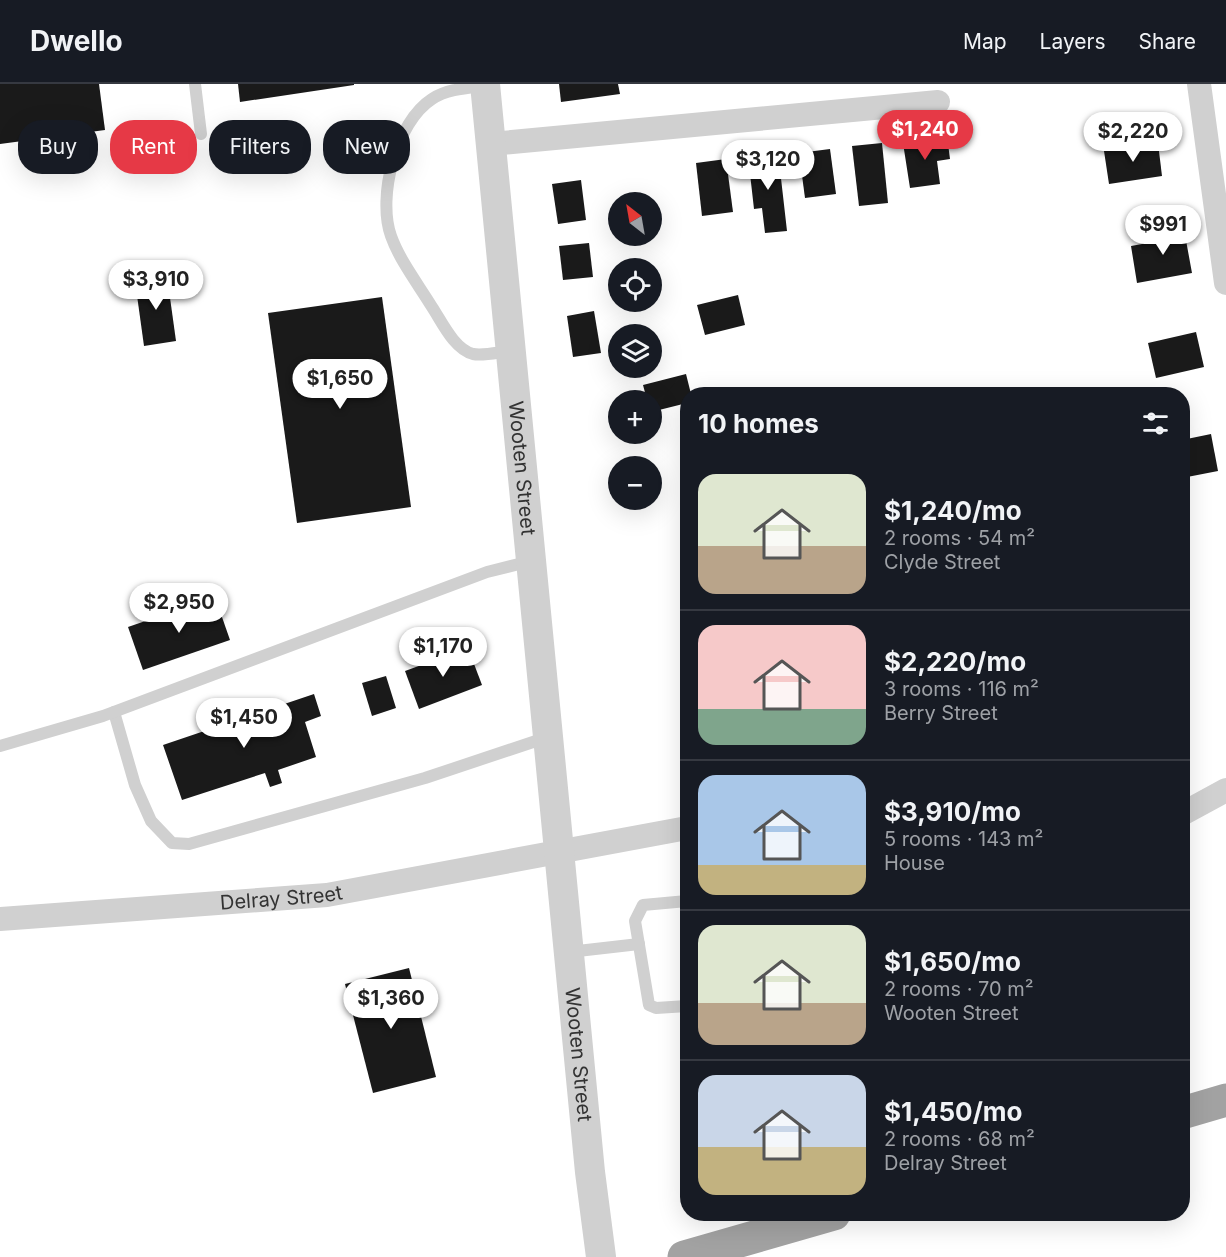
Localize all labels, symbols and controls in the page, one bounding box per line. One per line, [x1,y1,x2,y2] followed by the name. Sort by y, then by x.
[30,24,123,58] text: Dwello
[963,29,1007,54] text: Map
[1040,29,1106,54] text: Layers
[1139,29,1196,54] text: Share
[876,110,974,161] pin: $1,240
[1084,112,1182,163] pin: $2,220
[891,117,959,141] text: $1,240
[1097,119,1169,143] text: $2,220
[18,120,98,174] chip: Buy
[110,120,197,174] chip: Rent
[209,120,311,174] chip: Filters
[323,120,410,174] chip: New
[719,140,817,191] pin: $3,120
[735,147,801,171] text: $3,120
[608,192,662,246] north arrow
[608,192,662,510] map controls
[1127,205,1199,256] pin: $991
[1139,212,1187,236] text: $991
[608,258,662,312] button: locate
[107,260,205,311] pin: $3,910
[122,267,190,291] text: $3,910
[608,324,662,378] button: layers
[291,359,389,410] pin: $1,650
[306,366,374,390] text: $1,650
[608,390,662,444] button: +
[504,400,541,537] street label: Wooten Street
[1139,407,1172,440] icon: filters
[698,408,819,439] text: 10 homes
[608,456,662,510] button: −
[884,495,1022,526] text: $1,240/mo
[746,498,818,570] icon: home
[884,526,1035,550] text: 2 rooms · 54 m²
[884,550,1000,574] text: Clyde Street
[130,583,228,634] pin: $2,950
[143,590,215,614] text: $2,950
[394,627,492,678] pin: $1,170
[413,634,473,658] text: $1,170
[884,646,1026,677] text: $2,220/mo
[746,649,818,721] icon: home
[884,677,1039,701] text: 3 rooms · 116 m²
[195,698,293,749] pin: $1,450
[884,701,998,725] text: Berry Street
[210,705,278,729] text: $1,450
[884,796,1021,827] text: $3,910/mo
[746,799,818,871] icon: home
[884,827,1043,851] text: 5 rooms · 143 m²
[884,851,945,875] text: House
[219,880,345,915] street label: Delray Street
[884,946,1021,977] text: $1,650/mo
[746,949,818,1021] icon: home
[884,977,1034,1001] text: 2 rooms · 70 m²
[342,979,440,1030] pin: $1,360
[357,986,425,1010] text: $1,360
[560,986,597,1123] street label: Wooten Street
[884,1001,1019,1025] text: Wooten Street
[884,1096,1022,1127] text: $1,450/mo
[746,1099,818,1171] icon: home
[884,1127,1035,1151] text: 2 rooms · 68 m²
[884,1151,1007,1175] text: Delray Street

